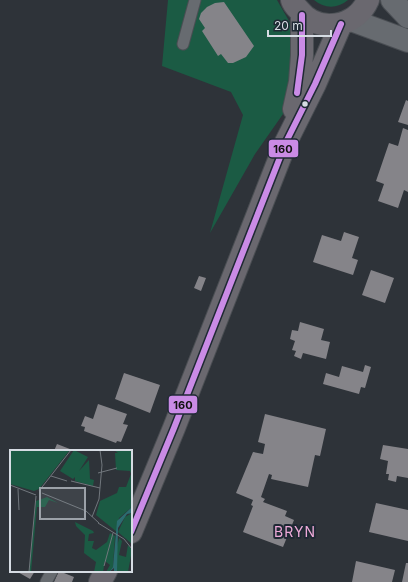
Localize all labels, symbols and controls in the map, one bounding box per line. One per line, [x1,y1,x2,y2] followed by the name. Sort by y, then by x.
[268,12,331,38] scale bar
[274,18,303,33] text: 20 m
[300,99,310,109] unlabelled marker
[268,139,299,158] line badge: 160
[273,142,293,156] text: 160
[168,395,198,414] line badge: 160
[173,398,193,412] text: 160
[10,450,132,572] inset map
[274,523,316,540] district label: BRYN

